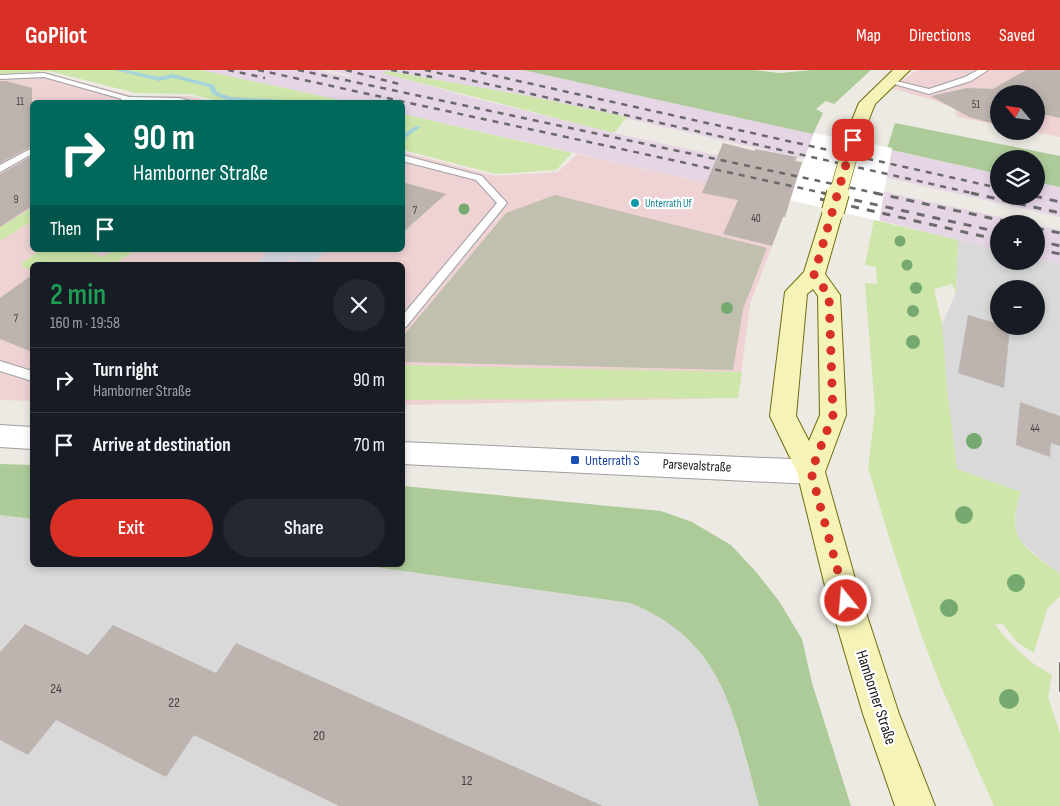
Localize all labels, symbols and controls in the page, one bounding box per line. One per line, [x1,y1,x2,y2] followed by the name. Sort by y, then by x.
[25,21,87,50] text: GoPilot
[856,25,881,46] text: Map
[909,25,971,46] text: Directions
[999,25,1035,46] text: Saved
[990,85,1045,140] north arrow
[990,85,1045,335] map controls
[16,95,24,108] house number: 11
[972,98,980,111] house number: 51
[133,117,195,160] text: 90 m
[832,119,874,161] pin
[50,120,115,185] icon: right
[839,126,867,154] icon: arrive
[990,150,1045,205] button: layers
[133,160,268,187] text: Hamborner Straße
[14,193,19,206] house number: 9
[629,197,641,209] marker: Unterrath Uf
[645,197,693,210] place label: Unterrath Uf
[413,204,418,217] house number: 7
[751,212,761,225] house number: 40
[91,215,119,243] icon: arrive
[990,215,1045,270] button: +
[50,218,81,241] text: Then
[50,277,106,313] text: 2 min
[333,279,385,331] button: close
[990,280,1045,335] button: −
[14,312,19,325] house number: 7
[50,314,120,333] text: 160 m · 19:58
[93,359,158,382] text: Turn right
[50,366,78,394] icon: right
[353,369,385,392] text: 90 m
[93,382,191,401] text: Hamborner Straße
[1030,422,1040,435] house number: 44
[50,431,78,459] icon: arrive
[93,434,231,457] text: Arrive at destination
[354,434,385,457] text: 70 m
[585,452,640,469] place label: Unterrath S
[569,454,581,466] marker: Unterrath S
[662,455,732,476] street label: Parsevalstraße
[50,499,213,557] button: Exit
[223,499,385,557] button: Share
[819,574,871,626] position arrow
[851,648,900,747] street label: Hamborner Straße
[50,680,62,697] house number: 24
[168,694,180,711] house number: 22
[313,727,325,744] house number: 20
[462,772,473,789] house number: 12

